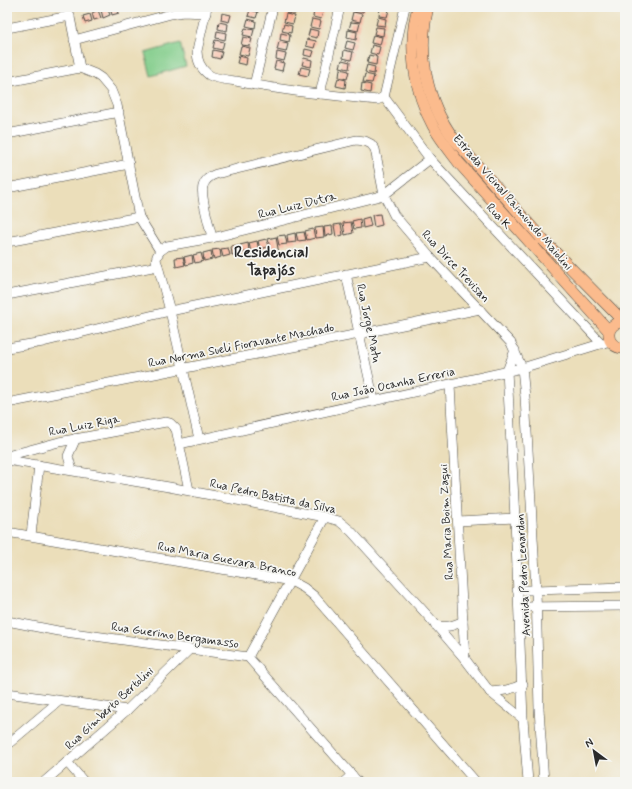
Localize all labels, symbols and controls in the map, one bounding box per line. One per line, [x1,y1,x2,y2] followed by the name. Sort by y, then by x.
[449,131,576,274] street label: Estrada Vicinal Raimundo Maiolini
[256,188,339,223] street label: Rua Luiz Dutra
[482,200,515,233] street label: Rua K
[418,227,493,306] street label: Rua Dirce Trevisan
[234,242,308,281] district label: Residencial Tapajós
[352,282,384,364] street label: Rua Jorge Matu
[147,320,336,372] street label: Rua Norma Sueli Fioravante Machado
[330,364,457,406] street label: Rua João Ocanha Erreria
[47,411,122,441] street label: Rua Luiz Riga
[436,463,458,580] street label: Rua Maria Boim Zaqui
[208,476,337,518] street label: Rua Pedro Batista da Silva
[513,513,535,637] street label: Avenida Pedro Lenardon
[156,539,298,581] street label: Rua Maria Guevara Branco
[110,619,240,653] street label: Rua Guerino Bergamasso
[62,663,158,754] street label: Rua Gimberto Bertolini
[574,731,614,771] north arrow
[582,735,596,751] text: N

